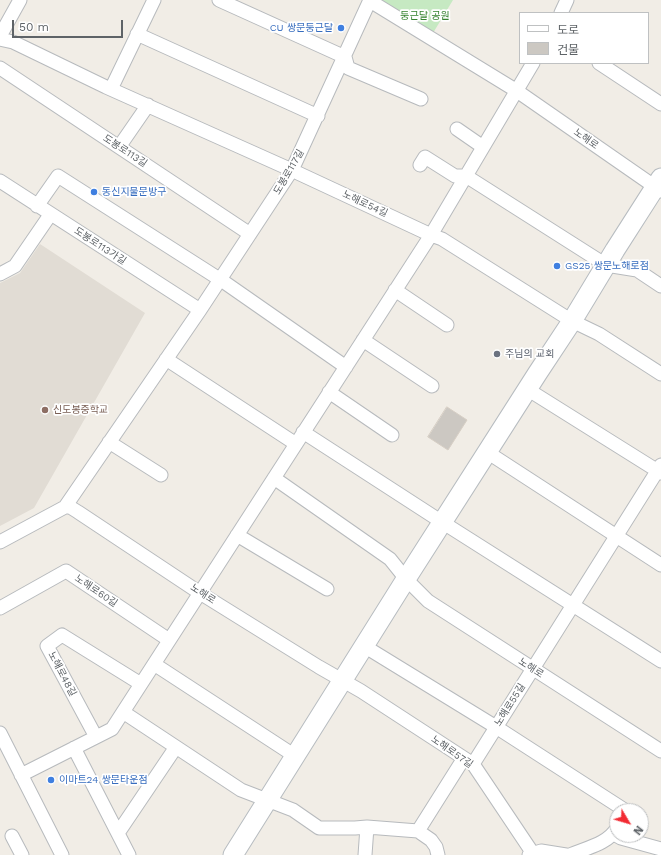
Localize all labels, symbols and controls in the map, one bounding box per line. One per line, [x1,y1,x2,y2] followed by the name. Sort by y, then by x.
[400,10,450,22] park label: 둥근달 공원
[14,12,125,38] scale bar
[519,12,649,64] legend
[19,20,49,34] text: 50 m
[270,22,333,34] place label: CU 쌍문둥근달
[336,23,346,33] marker: CU 쌍문둥근달
[557,23,579,37] text: 도로
[557,43,579,57] text: 건물
[571,126,601,152] street label: 노해로
[101,132,149,170] street label: 도봉로113길
[271,147,307,197] street label: 도봉로117길
[102,186,166,198] place label: 동신지물문방구
[89,187,99,197] marker: 동신지물문방구
[340,188,390,220] street label: 노해로54길
[72,225,128,267] street label: 도봉로113가길
[565,260,649,272] place label: GS25 쌍문노해로점
[552,261,562,271] marker: GS25 쌍문노해로점
[505,348,554,360] place label: 주님의 교회
[492,349,502,359] marker: 주님의 교회
[53,404,108,416] place label: 신도봉중학교
[40,405,50,415] marker: 신도봉중학교
[72,572,120,610] street label: 노해로60길
[188,581,218,607] street label: 노해로
[45,650,79,698] street label: 노해로48길
[516,655,546,681] street label: 노해로
[492,681,528,729] street label: 노해로55길
[429,733,475,771] street label: 노해로57길
[59,774,148,786] place label: 이마트24 쌍문타운점
[46,775,56,785] marker: 이마트24 쌍문타운점
[609,803,649,843] north arrow
[630,823,646,837] text: N

